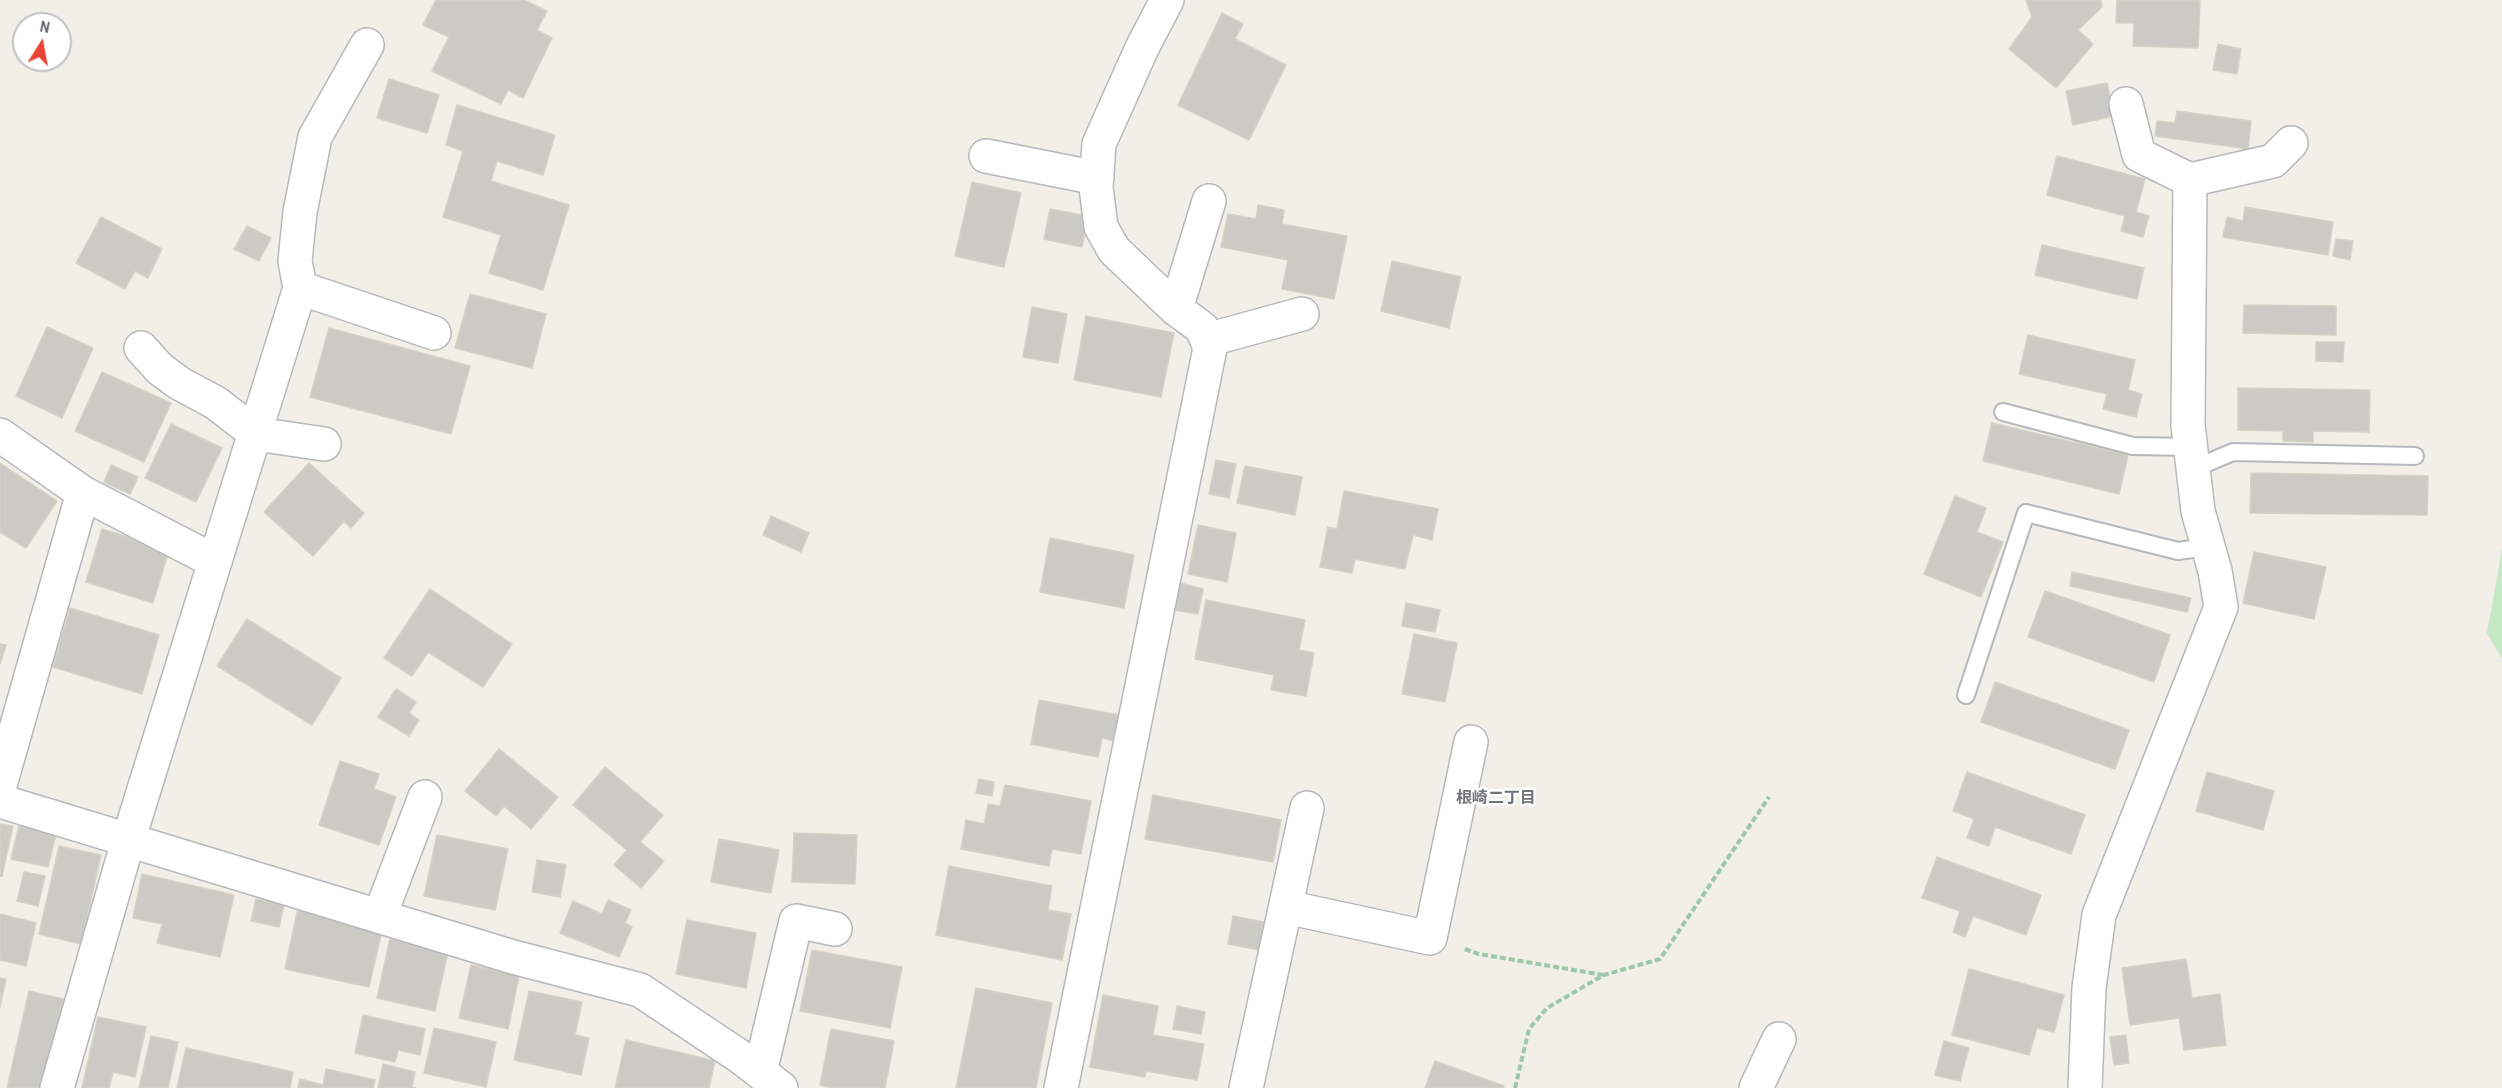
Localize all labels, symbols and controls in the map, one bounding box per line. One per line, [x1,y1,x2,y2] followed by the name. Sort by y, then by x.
[12,12,72,72] north arrow
[38,15,52,38] text: N
[1456,789,1536,809] district label: 根崎二丁目

